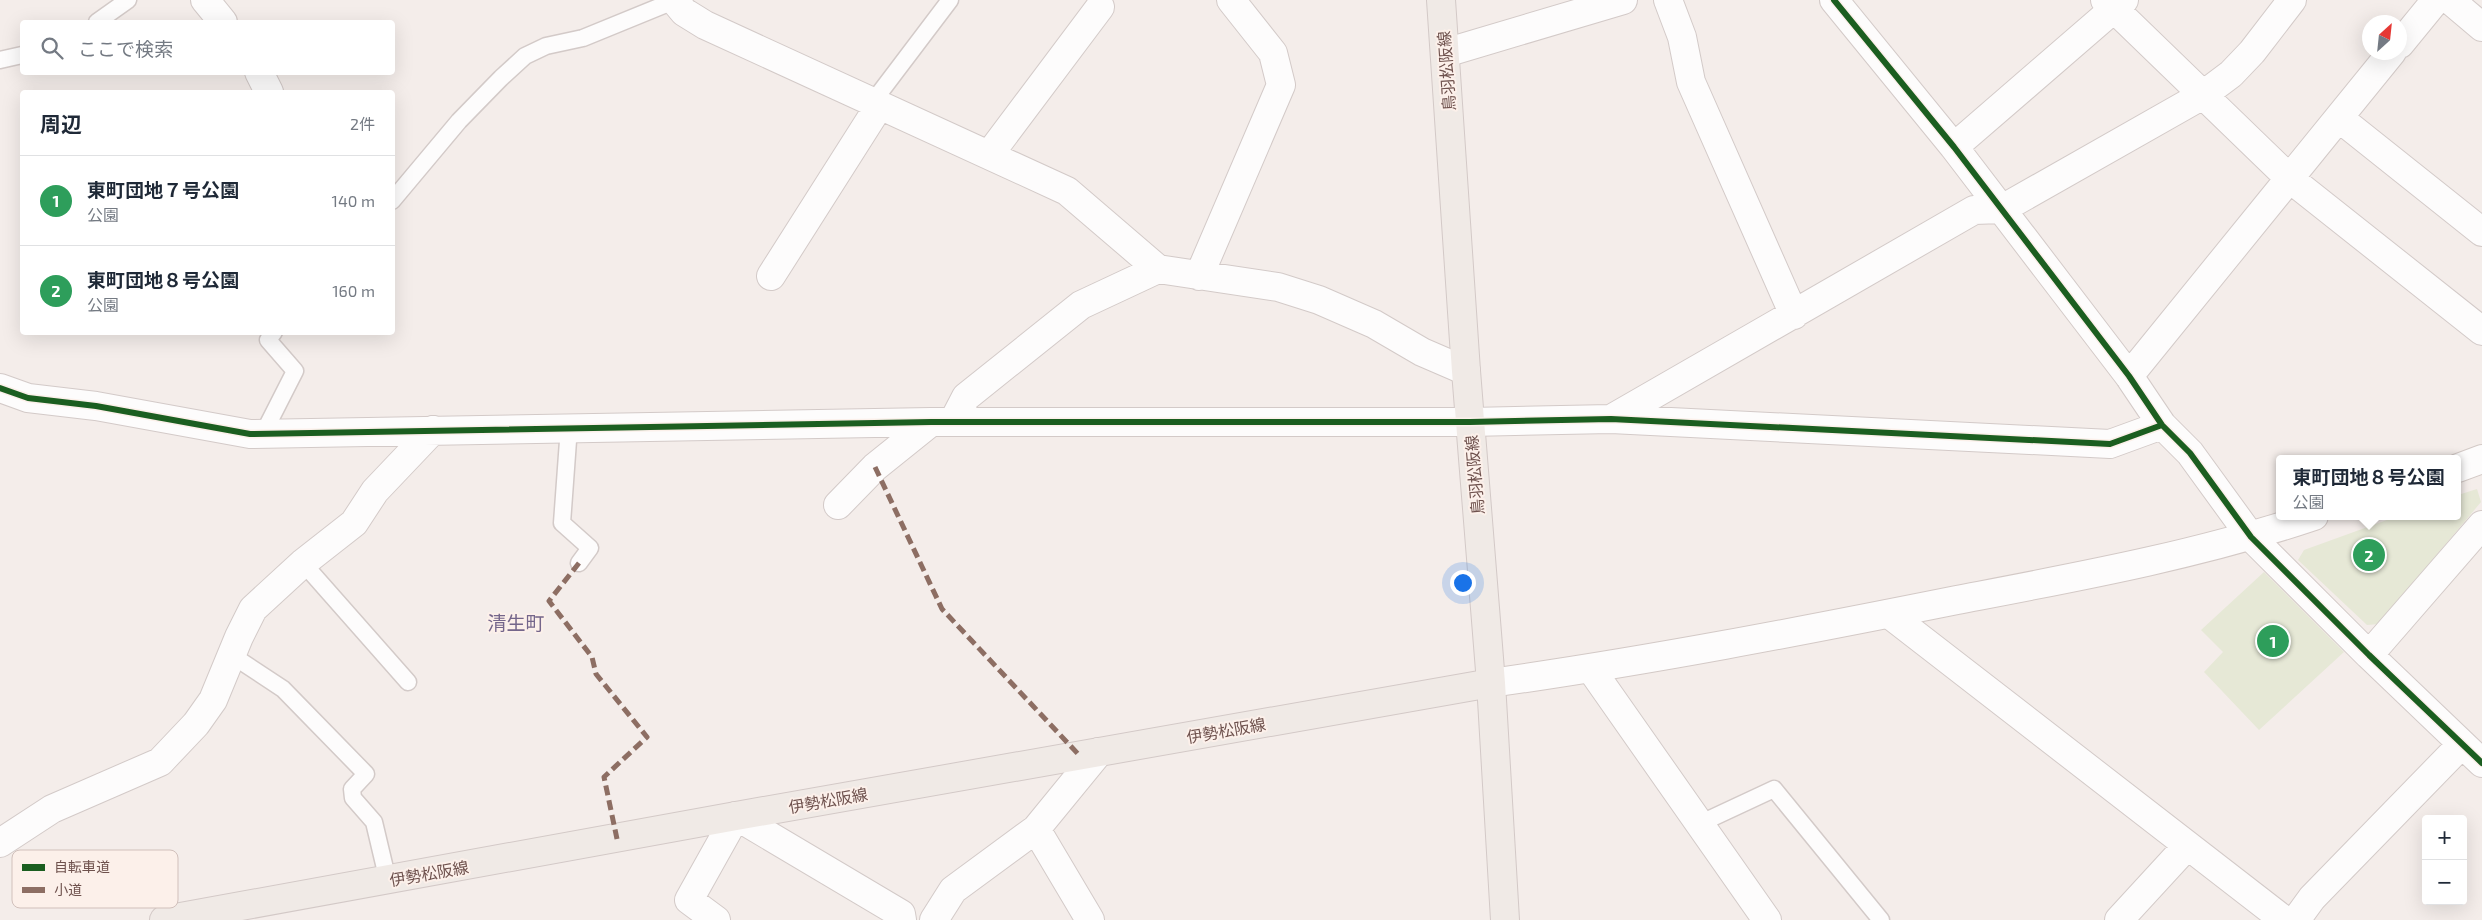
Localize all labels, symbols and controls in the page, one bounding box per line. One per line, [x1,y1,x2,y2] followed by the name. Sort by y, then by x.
[2362,15,2407,60] north arrow
[20,20,395,75] search box
[1434,30,1458,112] street label: 鳥羽松阪線
[38,34,66,62] icon: search
[78,37,173,60] text: ここで検索
[40,111,82,136] text: 周辺
[350,114,375,133] text: 2件
[87,178,239,201] text: 東町団地７号公園
[53,191,59,210] text: 1
[332,191,375,210] text: 140 m
[87,205,119,224] text: 公園
[87,268,239,291] text: 東町団地８号公園
[51,281,61,300] text: 2
[332,281,375,300] text: 160 m
[87,295,119,314] text: 公園
[1461,434,1487,516] street label: 鳥羽松阪線
[2276,455,2461,520] popup
[2292,465,2445,488] text: 東町団地８号公園
[2292,492,2325,511] text: 公園
[2353,536,2385,574] pin: 2
[1450,570,1476,596] your location
[487,611,545,634] district label: 清生町
[2257,622,2289,660] pin: 1
[1185,714,1267,746] street label: 伊勢松阪線
[787,784,869,816] street label: 伊勢松阪線
[2422,815,2467,905] map controls
[2422,815,2467,860] button: +
[12,850,178,908] legend
[388,857,470,889] street label: 伊勢松阪線
[54,858,110,875] text: 自転車道
[2422,860,2467,905] button: −
[54,881,82,898] text: 小道

